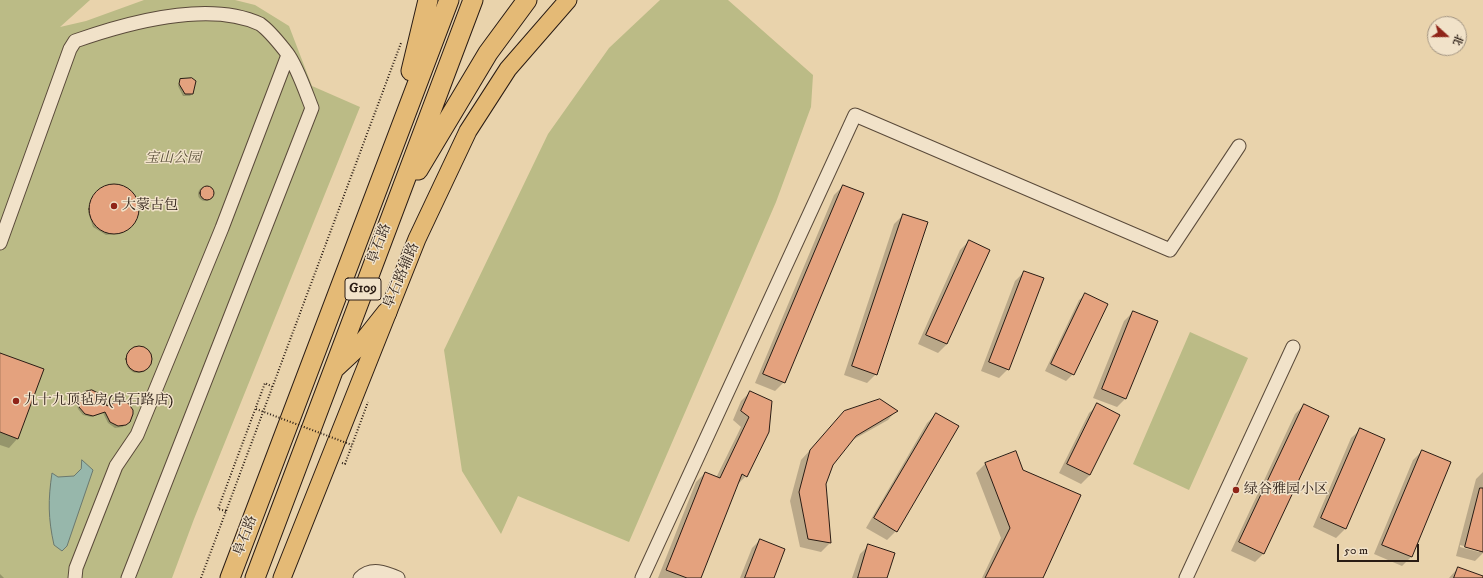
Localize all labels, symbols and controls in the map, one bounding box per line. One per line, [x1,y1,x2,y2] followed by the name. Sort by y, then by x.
[1427,16,1467,56] north arrow
[1449,32,1466,48] text: 北
[145,151,201,167] park label: 宝山公园
[122,198,178,214] place label: 大蒙古包
[109,201,119,211] marker: 大蒙古包
[365,221,395,267] street label: 阜石路
[381,241,423,311] street label: 阜石路辅路
[345,278,381,300] road number: G109
[24,393,173,409] place label: 九十九顶毡房(阜石路店)
[11,396,21,406] marker: 九十九顶毡房(阜石路店)
[1244,482,1328,498] place label: 绿谷雅园小区
[1231,485,1241,495] marker: 绿谷雅园小区
[231,513,261,559] street label: 阜石路
[1339,536,1421,562] scale bar
[1344,543,1368,558] text: 50 m

